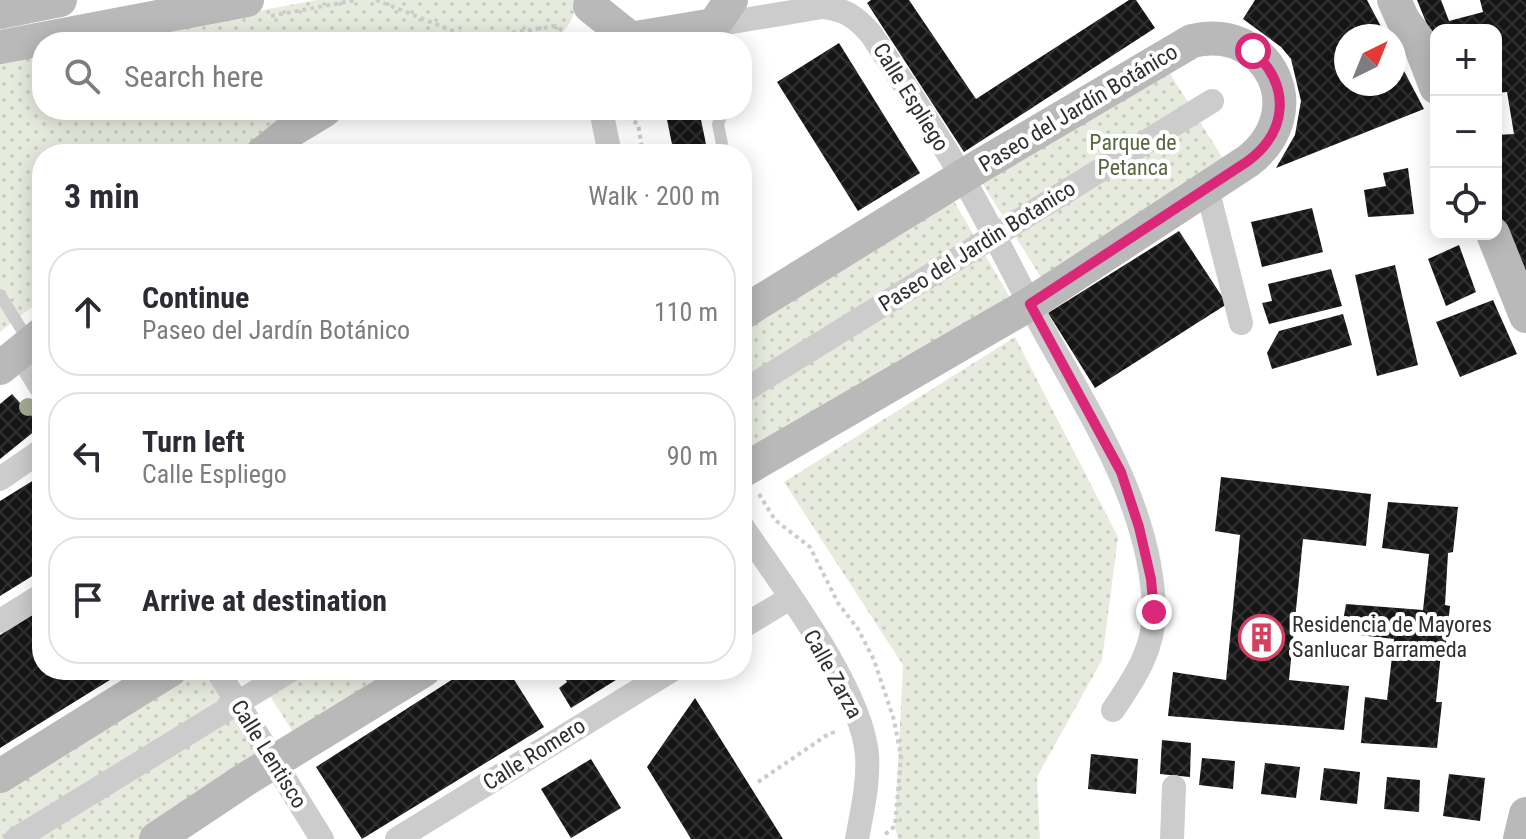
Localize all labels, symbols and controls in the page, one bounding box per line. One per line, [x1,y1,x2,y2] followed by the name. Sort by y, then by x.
[1334,24,1406,96] north arrow
[1430,24,1502,240] map controls
[1430,24,1502,96] button: +
[32,32,752,120] search box
[1235,33,1271,69] route start
[868,38,954,156] street label: Calle Espliego
[974,39,1182,177] street label: Paseo del Jardín Botánico
[60,54,104,98] icon: search
[124,59,264,94] text: Search here
[1430,96,1502,168] button: −
[1089,130,1177,180] park label: Parque de Petanca
[1430,168,1502,240] button: locate
[874,175,1080,317] street label: Paseo del Jardin Botanico
[64,176,140,216] text: 3 min
[588,181,720,211] text: Walk · 200 m
[142,280,249,315] text: Continue
[66,290,110,334] icon: ahead
[654,297,718,327] text: 110 m
[142,315,410,345] text: Paseo del Jardín Botánico
[142,424,245,459] text: Turn left
[66,434,110,478] icon: left
[667,441,718,471] text: 90 m
[142,459,287,489] text: Calle Espliego
[66,578,110,622] icon: arrive
[142,583,387,618] text: Arrive at destination
[1136,594,1172,630] route end
[1292,612,1492,662] place label: Residencia de Mayores Sanlucar Barrameda
[1237,613,1285,661] building icon: Residencia de Mayores Sanlucar Barrameda
[798,625,868,723] street label: Calle Zarza
[226,695,312,813] street label: Calle Lentisco
[478,713,590,795] street label: Calle Romero

